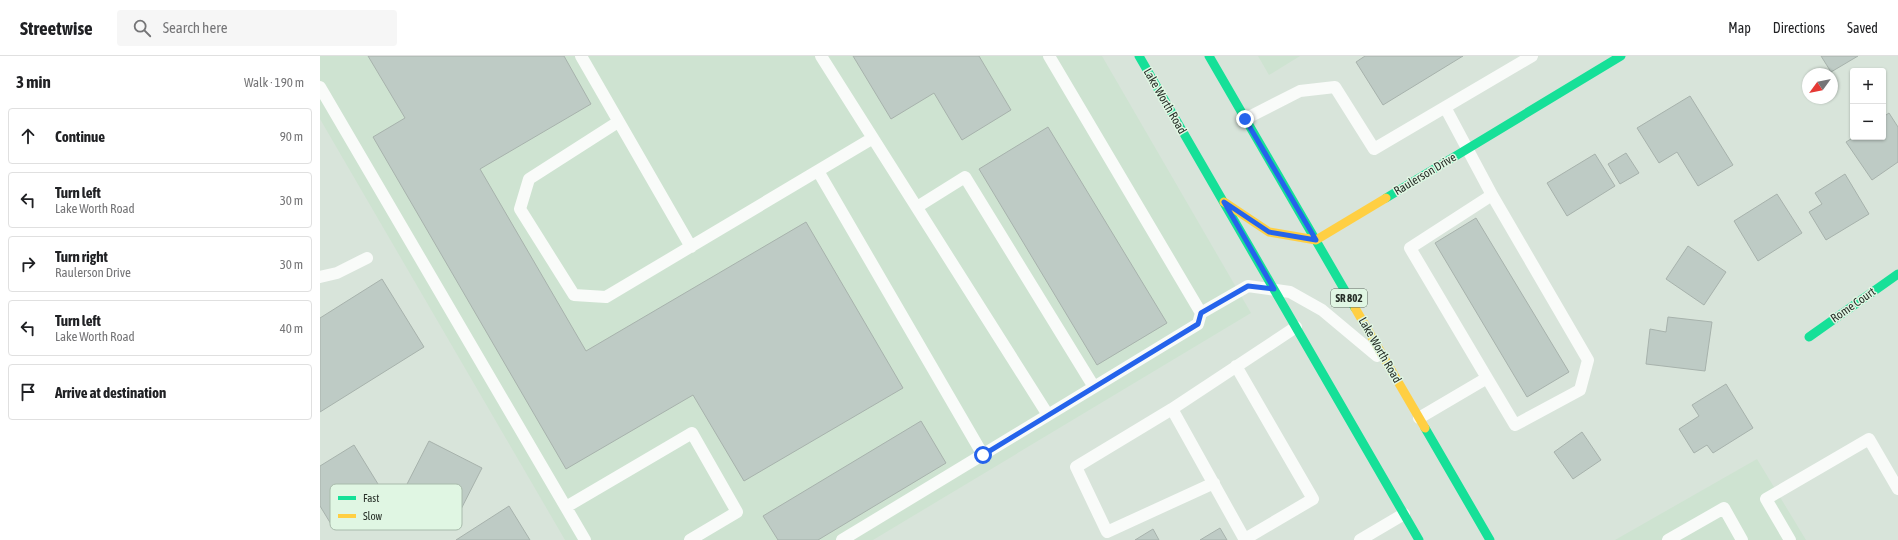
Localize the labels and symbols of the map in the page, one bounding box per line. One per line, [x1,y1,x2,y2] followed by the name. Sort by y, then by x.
[1141,66,1189,136] street label: Lake Worth Road
[1802,68,1838,104] north arrow
[1236,110,1254,128] route end
[1391,150,1459,198] street label: Raulerson Drive
[1828,284,1878,325] street label: Rome Court
[1331,289,1367,307] road number: SR 802
[1356,315,1404,385] street label: Lake Worth Road
[974,446,992,464] route start
[330,484,462,530] legend
[363,492,379,504] text: Fast
[363,510,382,522] text: Slow

